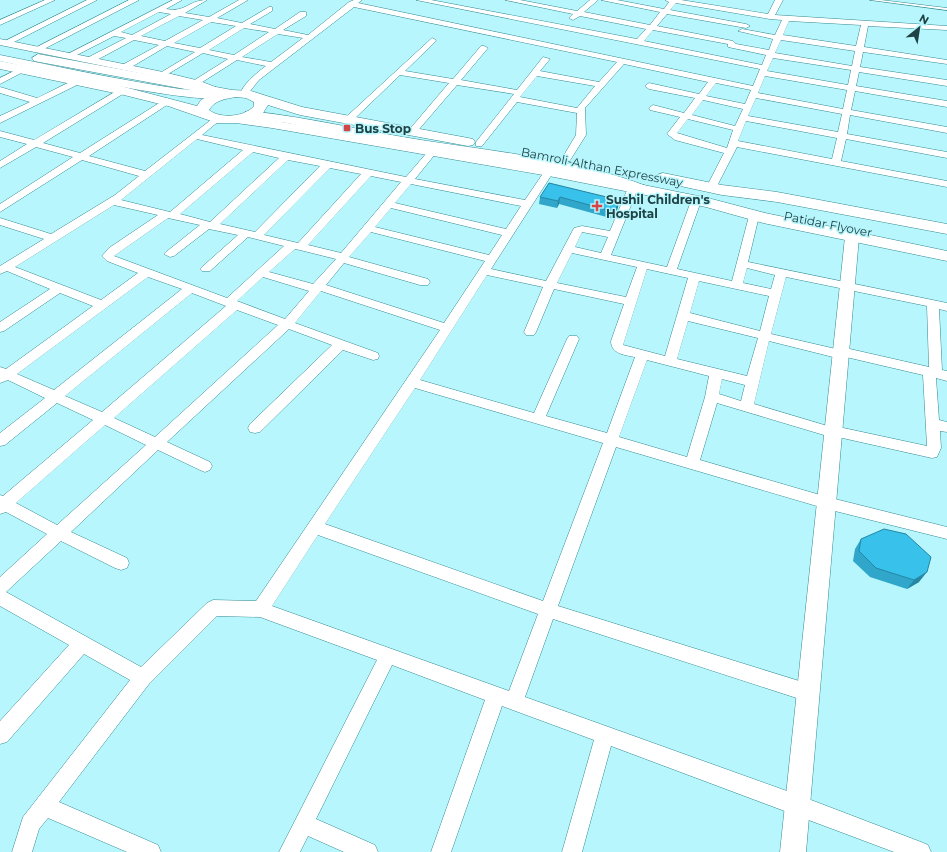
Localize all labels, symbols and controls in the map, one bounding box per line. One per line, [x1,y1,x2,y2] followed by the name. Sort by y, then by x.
[899,8,939,48] north arrow
[917,11,931,28] text: N
[355,121,411,136] place label: Bus Stop
[342,123,352,133] marker: Bus Stop
[520,144,685,190] street label: Bamroli-Althan Expressway
[606,192,710,221] place label: Sushil Children's Hospital
[591,200,603,212] marker: Sushil Children's Hospital
[783,208,874,240] street label: Patidar Flyover

